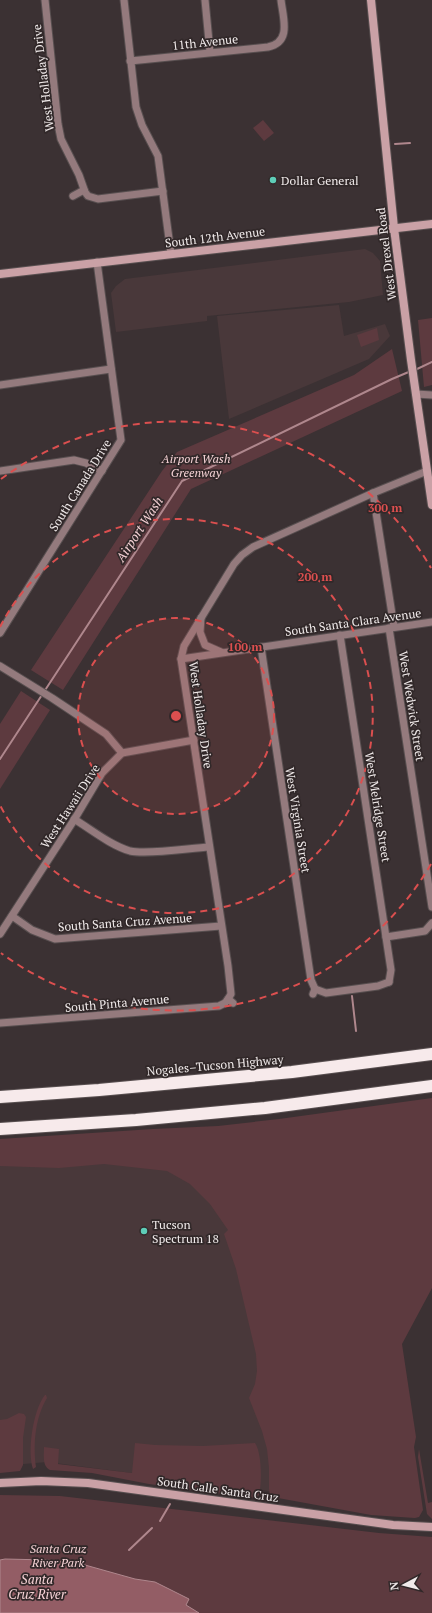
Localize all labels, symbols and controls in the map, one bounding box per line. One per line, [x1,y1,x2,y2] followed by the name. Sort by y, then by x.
[29,23,57,133] street label: West Holladay Drive
[171,31,239,53] street label: 11th Avenue
[281,173,359,188] place label: Dollar General
[268,175,278,185] marker: Dollar General
[373,206,399,301] street label: West Drexel Road
[164,223,266,251] street label: South 12th Avenue
[46,436,114,534] street label: South Canada Drive
[161,451,230,480] park label: Airport Wash Greenway
[111,493,167,566] water label: Airport Wash
[368,500,402,515] text: 300 m
[298,569,332,584] text: 200 m
[284,605,422,639] street label: South Santa Clara Avenue
[228,639,262,654] text: 100 m
[396,650,428,763] street label: West Wedwick Street
[186,660,216,770] street label: West Holladay Drive
[169,709,183,723] centre of rings
[362,751,394,864] street label: West Melridge Street
[37,761,103,851] street label: West Hawaii Drive
[282,766,314,874] street label: West Virginia Street
[57,910,193,934] street label: South Santa Cruz Avenue
[64,991,170,1015] street label: South Pinta Avenue
[146,1051,285,1078] street label: Nogales–Tucson Highway
[152,1217,219,1246] place label: Tucson Spectrum 18
[139,1226,149,1236] marker: Tucson Spectrum 18
[156,1473,280,1505] street label: South Calle Santa Cruz
[30,1541,87,1570] park label: Santa Cruz River Park
[384,1565,424,1605] north arrow
[8,1570,67,1603] water label: Santa Cruz River
[387,1581,402,1591] text: N

